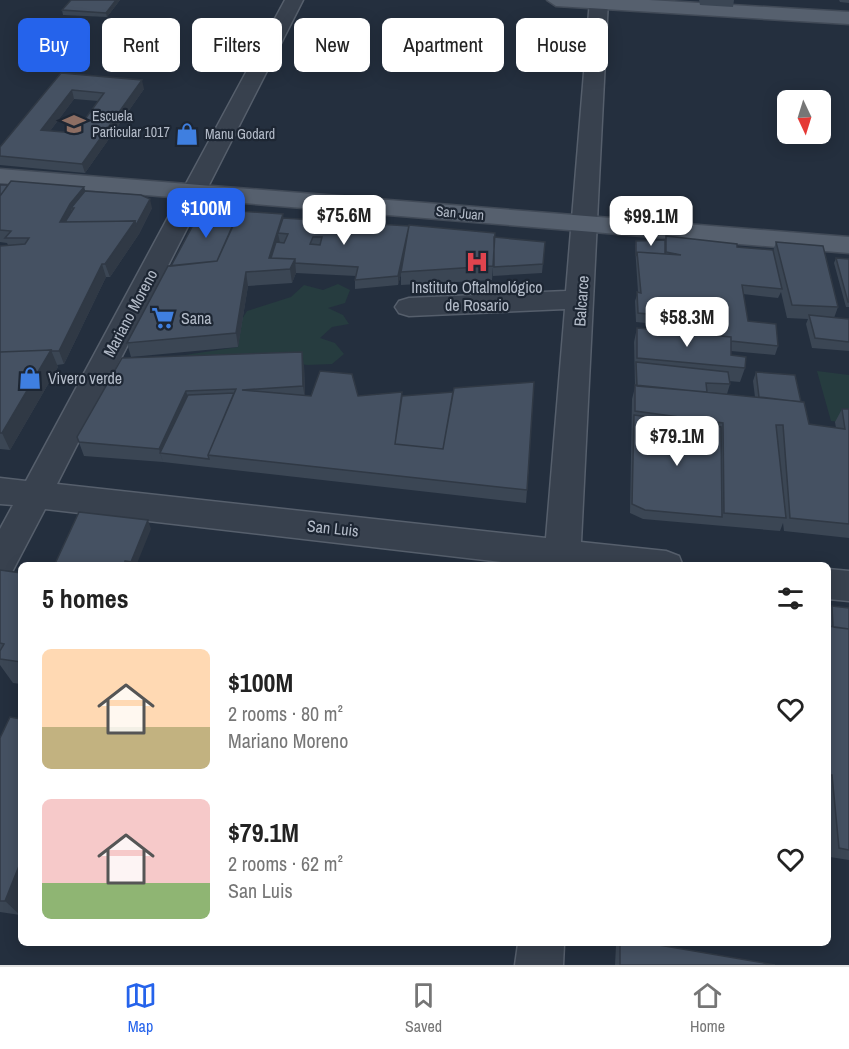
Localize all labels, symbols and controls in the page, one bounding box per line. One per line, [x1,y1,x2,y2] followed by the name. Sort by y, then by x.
[18,18,90,72] chip: Buy
[102,18,180,72] chip: Rent
[192,18,282,72] chip: Filters
[294,18,370,72] chip: New
[382,18,504,72] chip: Apartment
[516,18,608,72] chip: House
[777,90,831,144] north arrow
[777,90,831,144] map controls
[92,107,170,141] place label: Escuela Particular 1017
[61,111,87,137] school or university icon: Escuela Particular 1017
[174,121,200,147] shop icon: Manu Godard
[205,125,275,143] place label: Manu Godard
[164,188,248,239] pin: $100M
[181,194,231,221] text: $100M
[295,195,393,246] pin: $75.6M
[602,196,700,247] pin: $99.1M
[317,201,371,228] text: $75.6M
[435,202,485,224] street label: San Juan
[624,202,678,229] text: $99.1M
[464,249,490,275] hospital icon: Instituto Oftalmológico de Rosario
[98,265,162,361] street label: Mariano Moreno
[568,275,594,327] street label: Balcarce
[411,276,543,316] place label: Instituto Oftalmológico de Rosario
[638,297,736,348] pin: $58.3M
[660,303,714,330] text: $58.3M
[150,305,176,331] supermarket icon: Sana
[181,307,212,329] place label: Sana
[17,365,43,391] shop icon: Vivero verde
[48,367,122,389] place label: Vivero verde
[628,416,726,467] pin: $79.1M
[650,422,704,449] text: $79.1M
[306,514,360,542] street label: San Luis
[42,581,129,616] text: 5 homes
[774,582,807,615] icon: filters
[228,665,293,700] text: $100M
[90,673,162,745] icon: home
[774,693,807,726] icon: heart
[228,700,343,727] text: 2 rooms · 80 m²
[228,727,348,754] text: Mariano Moreno
[228,815,299,850] text: $79.1M
[90,823,162,895] icon: home
[774,843,807,876] icon: heart
[228,850,343,877] text: 2 rooms · 62 m²
[228,877,293,904] text: San Luis
[124,979,157,1037] tab: Map
[405,979,442,1037] tab: Saved
[690,979,725,1037] tab: Home

